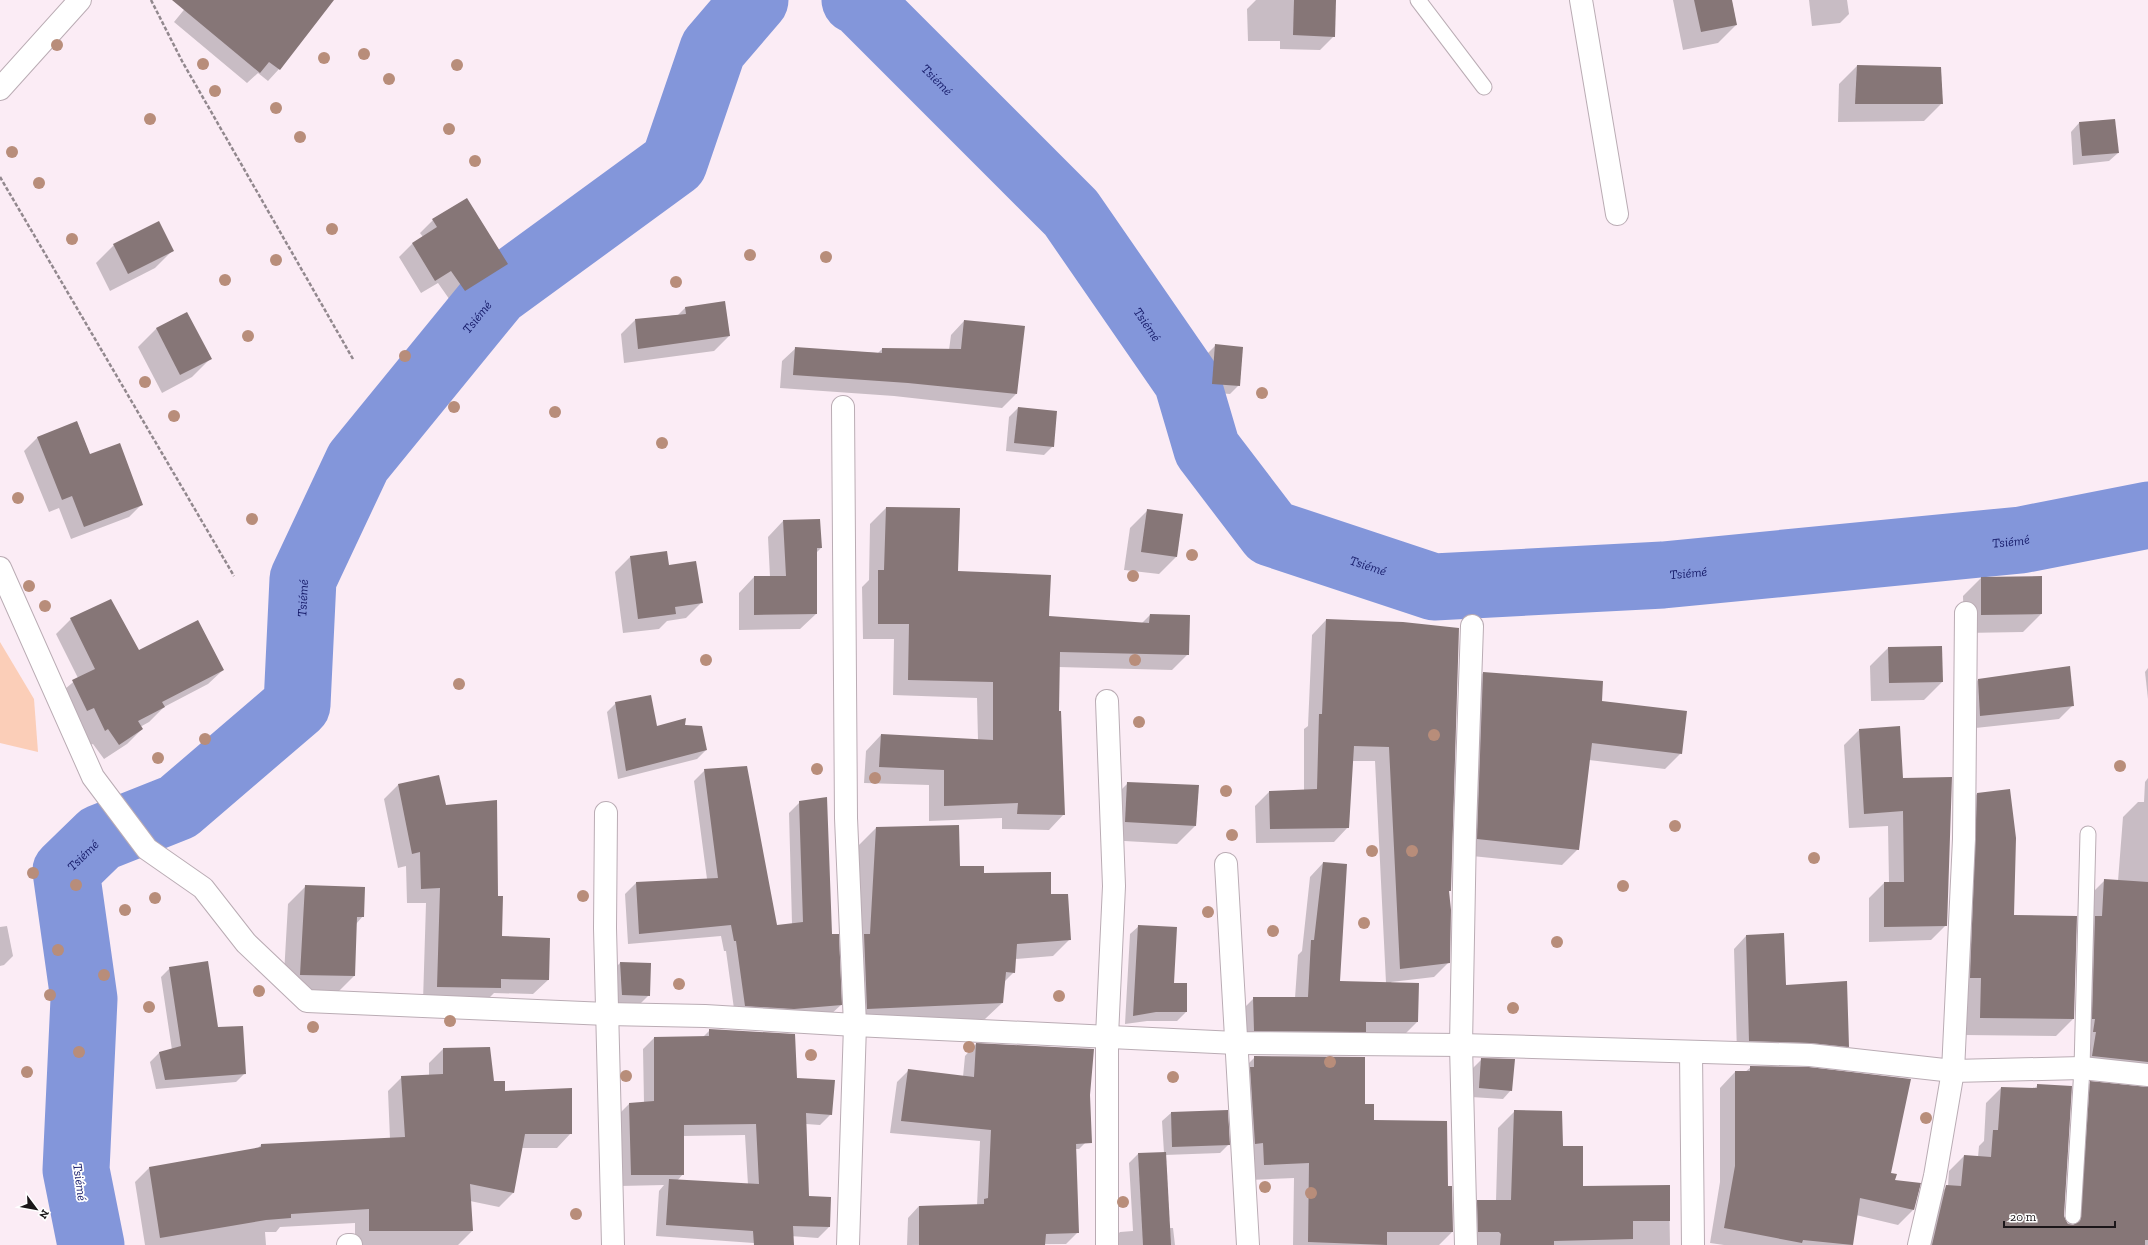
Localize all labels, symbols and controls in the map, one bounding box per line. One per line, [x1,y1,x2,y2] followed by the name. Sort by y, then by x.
[919,61,956,98] water label: Tsiémé
[459,297,495,336] water label: Tsiémé
[1131,304,1165,344] water label: Tsiémé
[1991,531,2031,550] water label: Tsiémé
[1348,552,1389,578] water label: Tsiémé
[1669,563,1708,582] water label: Tsiémé
[294,579,310,617] water label: Tsiémé
[64,836,102,873] water label: Tsiémé
[70,1162,90,1202] water label: Tsiémé
[16,1189,56,1229] north arrow
[2004,1203,2115,1229] scale bar
[36,1207,52,1222] text: N
[2010,1210,2037,1224] text: 20 m

